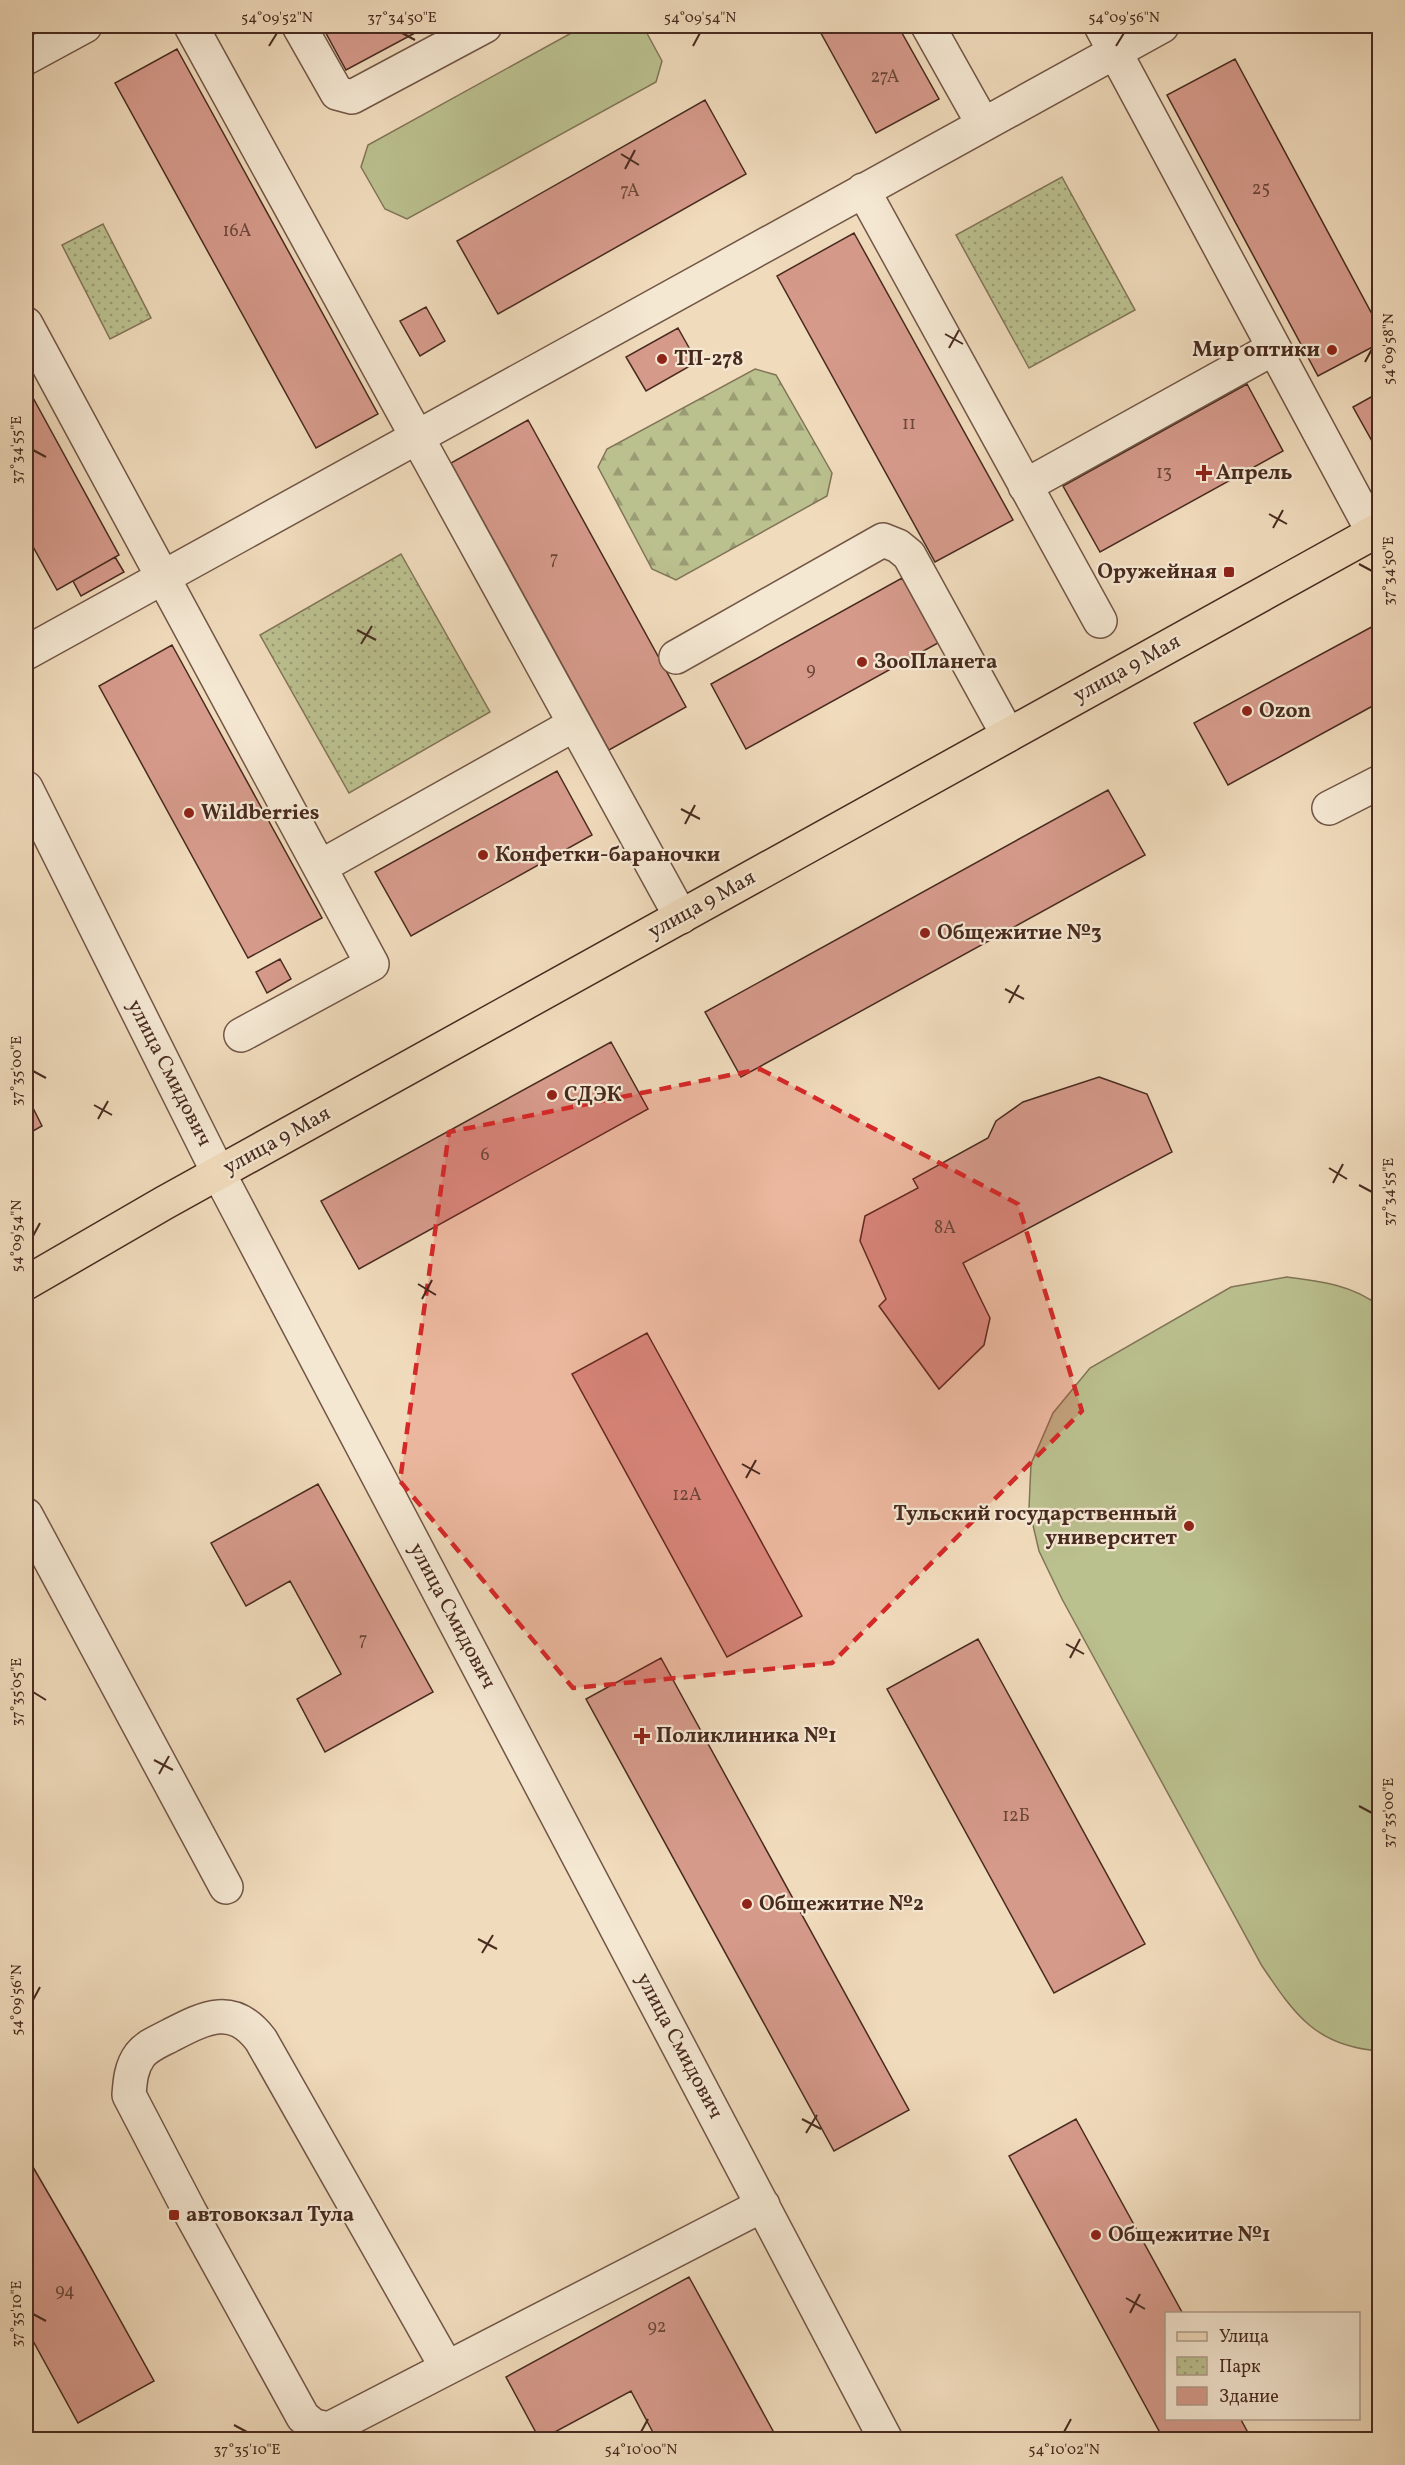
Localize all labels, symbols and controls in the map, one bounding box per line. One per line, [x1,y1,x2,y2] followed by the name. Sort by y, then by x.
[241,8,313,29] text: 54°09'52"N
[367,8,437,29] text: 37°34'50"E
[664,8,736,29] text: 54°09'54"N
[1088,8,1160,29] text: 54°09'56"N
[871,65,900,90] house number: 27А
[1252,177,1270,202] house number: 25
[620,179,640,204] house number: 7А
[223,219,252,244] house number: 16А
[1379,313,1400,385] text: 54°09'58"N
[1192,336,1320,365] place label: Мир оптики
[1325,343,1339,357] marker: Мир оптики
[674,345,743,374] place label: ТП-278
[655,352,669,366] marker: ТП-278
[902,412,916,437] house number: 11
[7,416,28,484] text: 37°34'55"E
[1216,459,1293,488] place label: Апрель
[1156,461,1172,486] house number: 13
[1197,466,1211,480] marker: Апрель
[1379,536,1400,606] text: 37°34'50"E
[550,547,558,572] house number: 7
[1097,558,1217,587] place label: Оружейная
[1222,565,1236,579] marker: Оружейная
[1068,628,1186,710] street label: улица 9 Мая
[874,648,998,677] place label: ЗооПланета
[855,655,869,669] marker: ЗооПланета
[806,658,816,683] house number: 9
[1259,697,1311,726] place label: Ozon
[1240,704,1254,718] marker: Ozon
[201,799,319,828] place label: Wildberries
[182,806,196,820] marker: Wildberries
[495,841,720,870] place label: Конфетки-бараночки
[476,848,490,862] marker: Конфетки-бараночки
[643,864,761,946] street label: улица 9 Мая
[937,919,1102,948] place label: Общежитие №3
[918,926,932,940] marker: Общежитие №3
[119,995,219,1151] street label: улица Смидович
[7,1036,28,1106] text: 37°35'00"E
[564,1081,622,1110] place label: СДЭК
[545,1088,559,1102] marker: СДЭК
[218,1100,336,1182] street label: улица 9 Мая
[480,1143,490,1168] house number: 6
[1379,1158,1400,1226] text: 37°34'55"E
[7,1200,28,1272] text: 54°09'54"N
[934,1216,956,1241] house number: 8А
[672,1483,702,1508] house number: 12А
[893,1500,1177,1553] place label: Тульский государственный университет
[1182,1519,1196,1533] marker: Тульский государственный университет
[401,1538,503,1694] street label: улица Смидович
[359,1628,367,1653] house number: 7
[7,1658,28,1726] text: 37°35'05"E
[656,1722,837,1751] place label: Поликлиника №1
[633,1727,651,1745] marker: Поликлиника №1
[1379,1778,1400,1848] text: 37°35'00"E
[1002,1804,1030,1829] house number: 12Б
[759,1890,924,1919] place label: Общежитие №2
[740,1897,754,1911] marker: Общежитие №2
[7,1964,28,2036] text: 54°09'56"N
[628,1968,730,2124] street label: улица Смидович
[186,2201,354,2230] place label: автовокзал Тула
[167,2208,181,2222] marker: автовокзал Тула
[1108,2221,1271,2250] place label: Общежитие №1
[1089,2228,1103,2242] marker: Общежитие №1
[55,2279,75,2304] house number: 94
[7,2280,28,2348] text: 37°35'10"E
[1165,2312,1360,2420] legend
[647,2315,667,2340] house number: 92
[1219,2325,1269,2350] text: Улица
[1219,2355,1261,2380] text: Парк
[1219,2385,1279,2410] text: Здание
[213,2440,281,2461] text: 37°35'10"E
[605,2440,677,2461] text: 54°10'00"N
[1028,2440,1100,2461] text: 54°10'02"N

